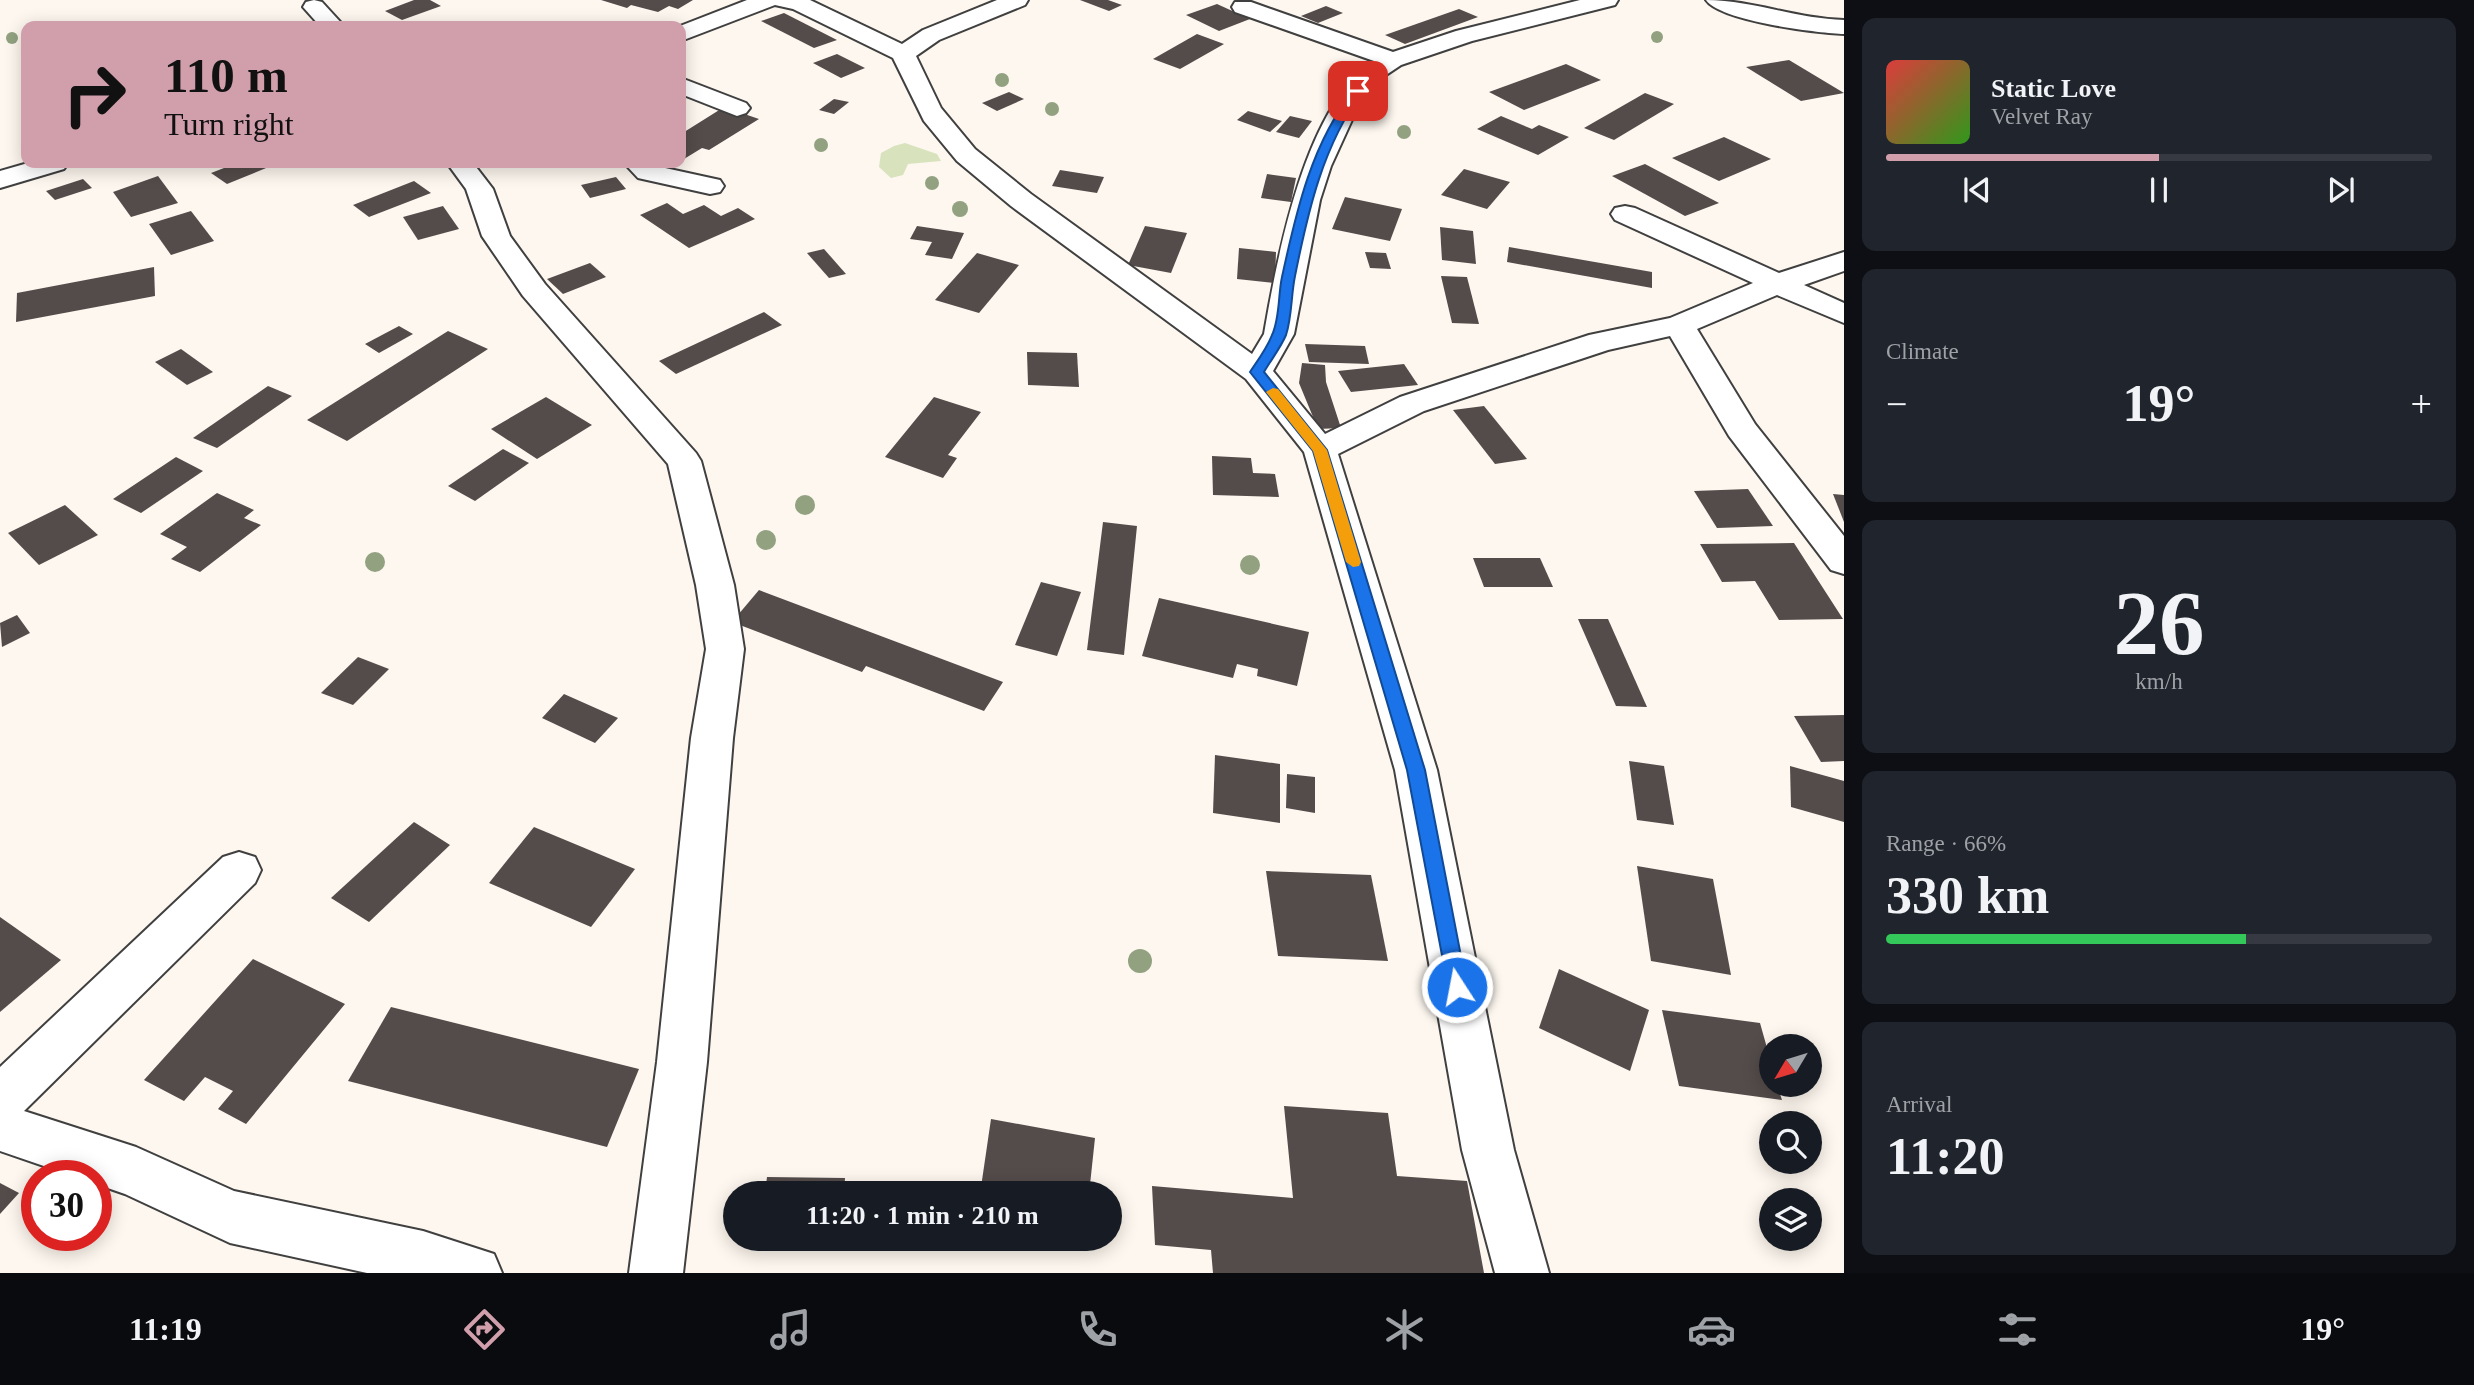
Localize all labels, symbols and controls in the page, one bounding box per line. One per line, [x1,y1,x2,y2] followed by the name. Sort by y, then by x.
[164,48,288,103] text: 110 m
[49,49,140,140] icon: right
[1328,61,1388,121] pin
[1339,72,1377,110] icon: arrive
[1991,74,2116,103] text: Static Love
[1991,104,2093,129] text: Velvet Ray
[164,106,294,142] text: Turn right
[1958,171,1996,209] icon: previous
[2140,171,2178,209] icon: pause
[2322,171,2360,209] icon: next
[1886,339,1959,364] text: Climate
[2123,375,2195,432] text: 19°
[1886,383,1907,425] text: −
[2411,383,2432,425] text: +
[2114,573,2205,674] text: 26
[2135,669,2183,694] text: km/h
[1886,831,2006,856] text: Range · 66%
[1886,867,2049,924] text: 330 km
[1420,950,1494,1024] position arrow
[1759,1034,1822,1097] north arrow
[1759,1034,1822,1251] map controls
[1886,1092,1952,1117] text: Arrival
[1759,1111,1822,1174] button: search
[1886,1128,2004,1185] text: 11:20
[21,1160,112,1251] speed limit sign: 30
[1759,1188,1822,1251] button: layers
[806,1201,1039,1230] text: 11:20 · 1 min · 210 m
[460,1305,509,1354] icon: directions
[766,1305,815,1354] icon: music
[1073,1305,1122,1354] icon: phone
[1380,1305,1429,1354] icon: climate
[1687,1305,1736,1354] icon: car
[1993,1305,2042,1354] icon: filters
[129,1311,202,1347] text: 11:19
[2300,1311,2345,1347] text: 19°

